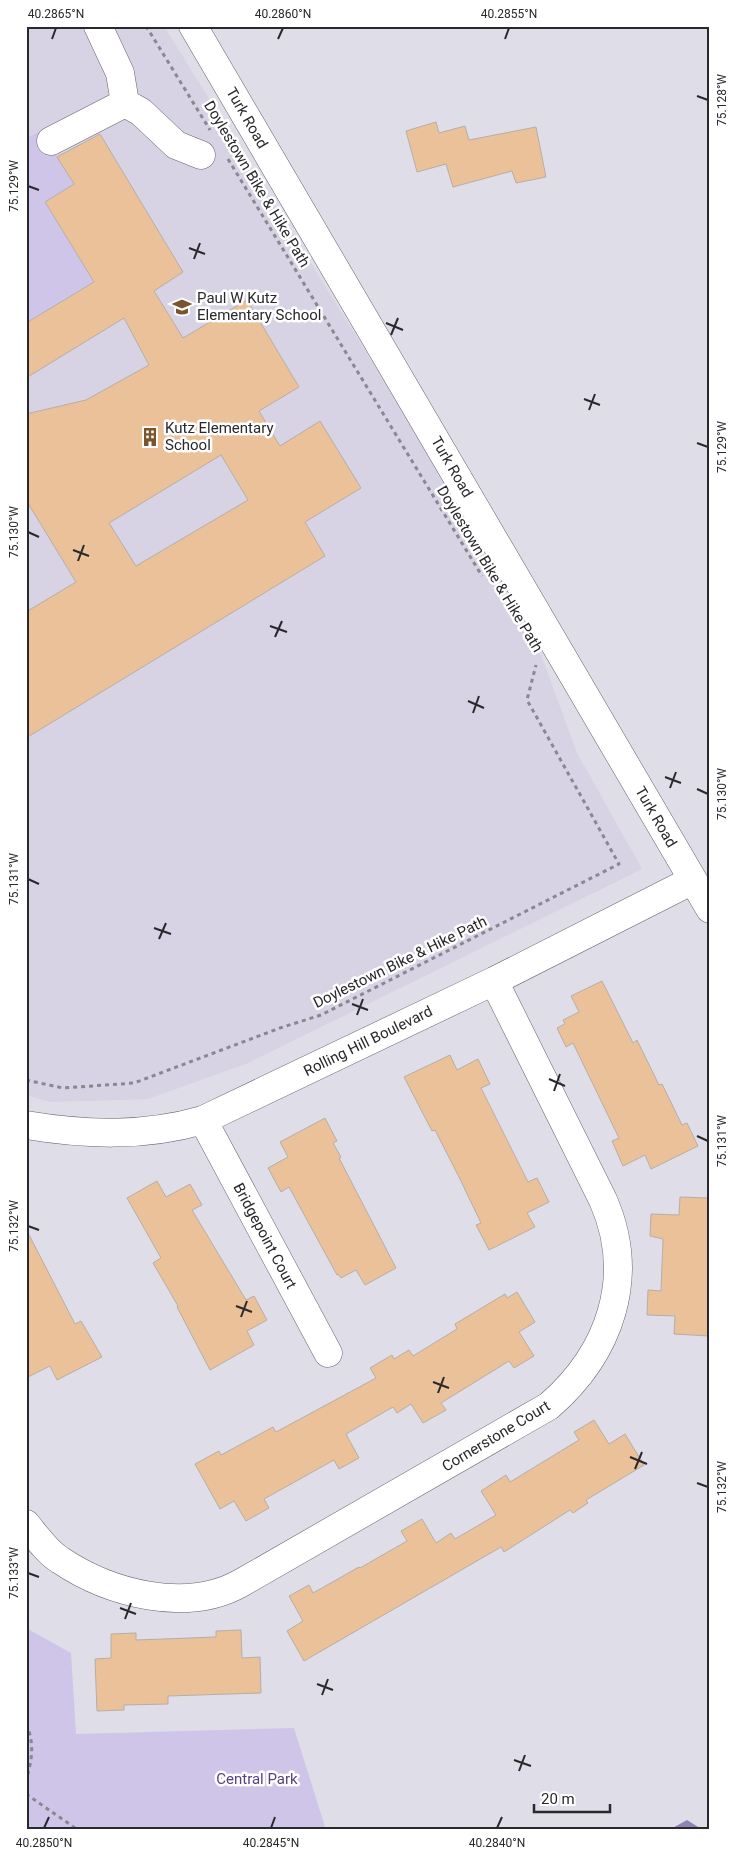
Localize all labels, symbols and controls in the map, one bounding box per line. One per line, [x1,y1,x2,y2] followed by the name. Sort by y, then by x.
[28,7,84,21] text: 40.2865°N
[255,7,311,21] text: 40.2860°N
[481,7,537,21] text: 40.2855°N
[715,74,729,126] text: 75.128°W
[222,84,272,152] street label: Turk Road
[200,98,314,270] street label: Doylestown Bike & Hike Path
[7,160,21,212] text: 75.129°W
[197,289,321,324] place label: Paul W Kutz Elementary School
[171,296,193,318] school or university icon: Paul W Kutz Elementary School
[165,419,273,454] place label: Kutz Elementary School
[715,421,729,473] text: 75.129°W
[139,426,161,448] building icon: Kutz Elementary School
[427,433,477,501] street label: Turk Road
[433,483,547,655] street label: Doylestown Bike & Hike Path
[7,506,21,558] text: 75.130°W
[715,768,729,820] text: 75.130°W
[631,783,681,851] street label: Turk Road
[7,853,21,905] text: 75.131°W
[310,912,490,1012] street label: Doylestown Bike & Hike Path
[301,1002,435,1080] street label: Rolling Hill Boulevard
[715,1115,729,1167] text: 75.131°W
[229,1180,301,1292] street label: Bridgepoint Court
[7,1200,21,1252] text: 75.132°W
[439,1397,553,1475] street label: Cornerstone Court
[715,1461,729,1513] text: 75.132°W
[7,1547,21,1599] text: 75.133°W
[216,1770,298,1788] park label: Central Park
[534,1781,610,1813] scale bar
[541,1790,575,1808] text: 20 m
[16,1836,72,1850] text: 40.2850°N
[243,1836,299,1850] text: 40.2845°N
[469,1836,525,1850] text: 40.2840°N

